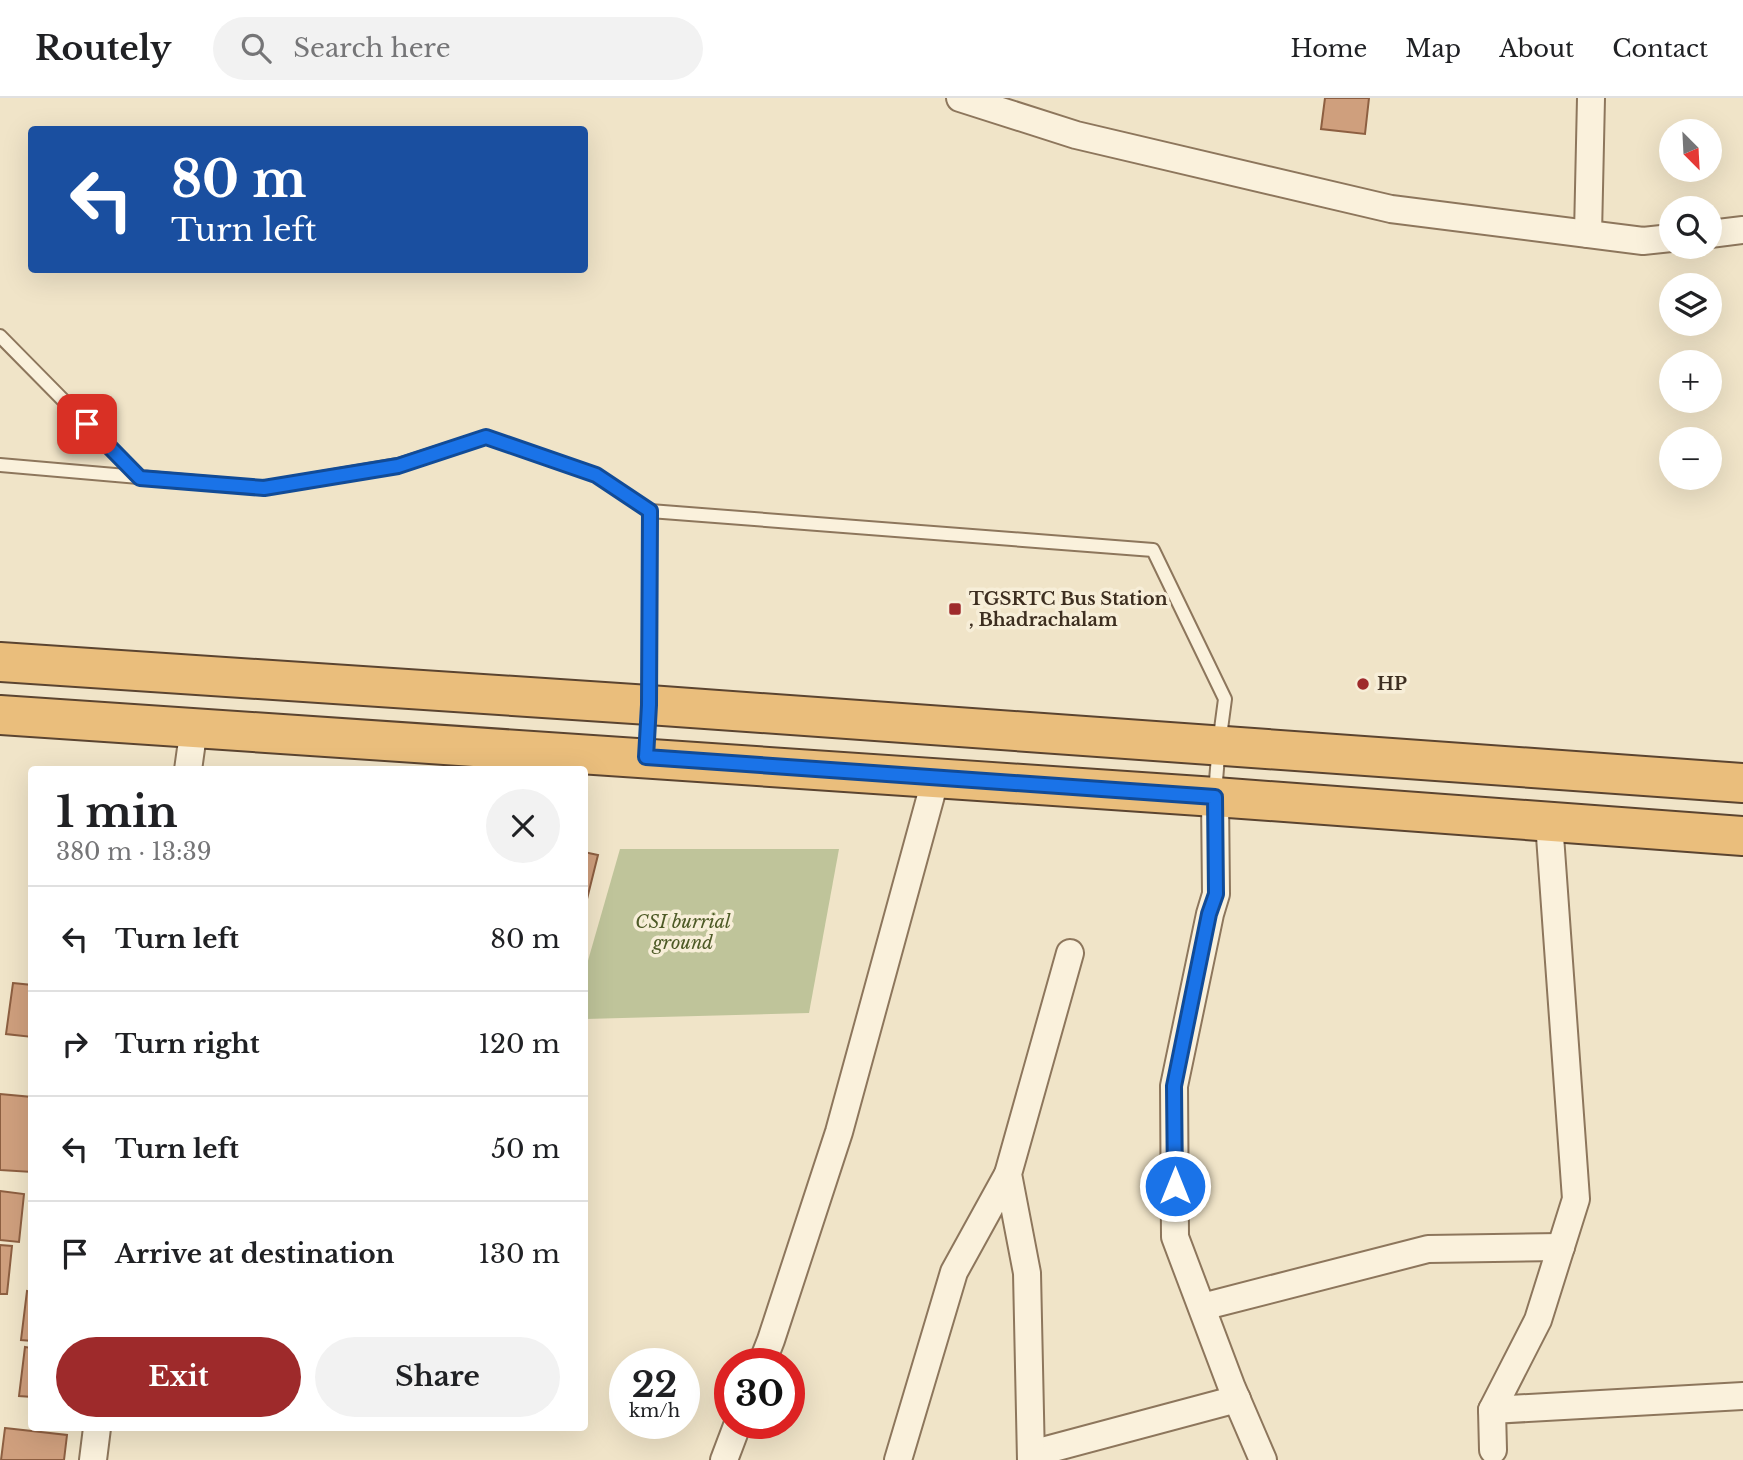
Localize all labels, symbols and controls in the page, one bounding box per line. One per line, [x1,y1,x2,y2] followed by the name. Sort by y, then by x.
[213,17,703,80] search box
[35,28,171,69] text: Routely
[237,29,275,67] icon: search
[293,32,451,64] text: Search here
[1291,34,1367,63] text: Home
[1405,34,1461,63] text: Map
[1499,34,1574,63] text: About
[1612,34,1708,63] text: Contact
[1659,119,1722,182] north arrow
[1659,119,1722,490] map controls
[171,149,306,210] text: 80 m
[56,154,147,245] icon: left
[1659,196,1722,259] button: search
[171,210,317,250] text: Turn left
[1659,273,1722,336] button: layers
[1659,350,1722,413] button: +
[57,394,117,454] pin
[68,405,106,443] icon: arrive
[1659,427,1722,490] button: −
[969,588,1168,631] place label: TGSRTC Bus Station , Bhadrachalam
[947,601,963,617] marker: TGSRTC Bus Station , Bhadrachalam
[1377,673,1407,695] place label: HP
[1355,676,1371,692] marker: HP
[56,786,178,838] text: 1 min
[486,789,560,863] button: close
[56,838,212,866] text: 380 m · 13:39
[635,911,731,954] park label: CSI burrial ground
[56,920,94,958] icon: left
[115,923,239,955] text: Turn left
[490,923,560,955] text: 80 m
[56,1025,94,1063] icon: right
[115,1028,260,1060] text: Turn right
[478,1028,560,1060] text: 120 m
[56,1130,94,1168] icon: left
[115,1133,239,1165] text: Turn left
[491,1133,560,1165] text: 50 m
[1138,1149,1212,1223] position arrow
[56,1235,94,1273] icon: arrive
[115,1238,395,1270] text: Arrive at destination
[478,1238,560,1270] text: 130 m
[56,1337,301,1417] button: Exit
[315,1337,560,1417] button: Share
[714,1348,805,1439] speed limit sign: 30
[632,1363,677,1406] text: 22
[629,1400,680,1422] text: km/h

